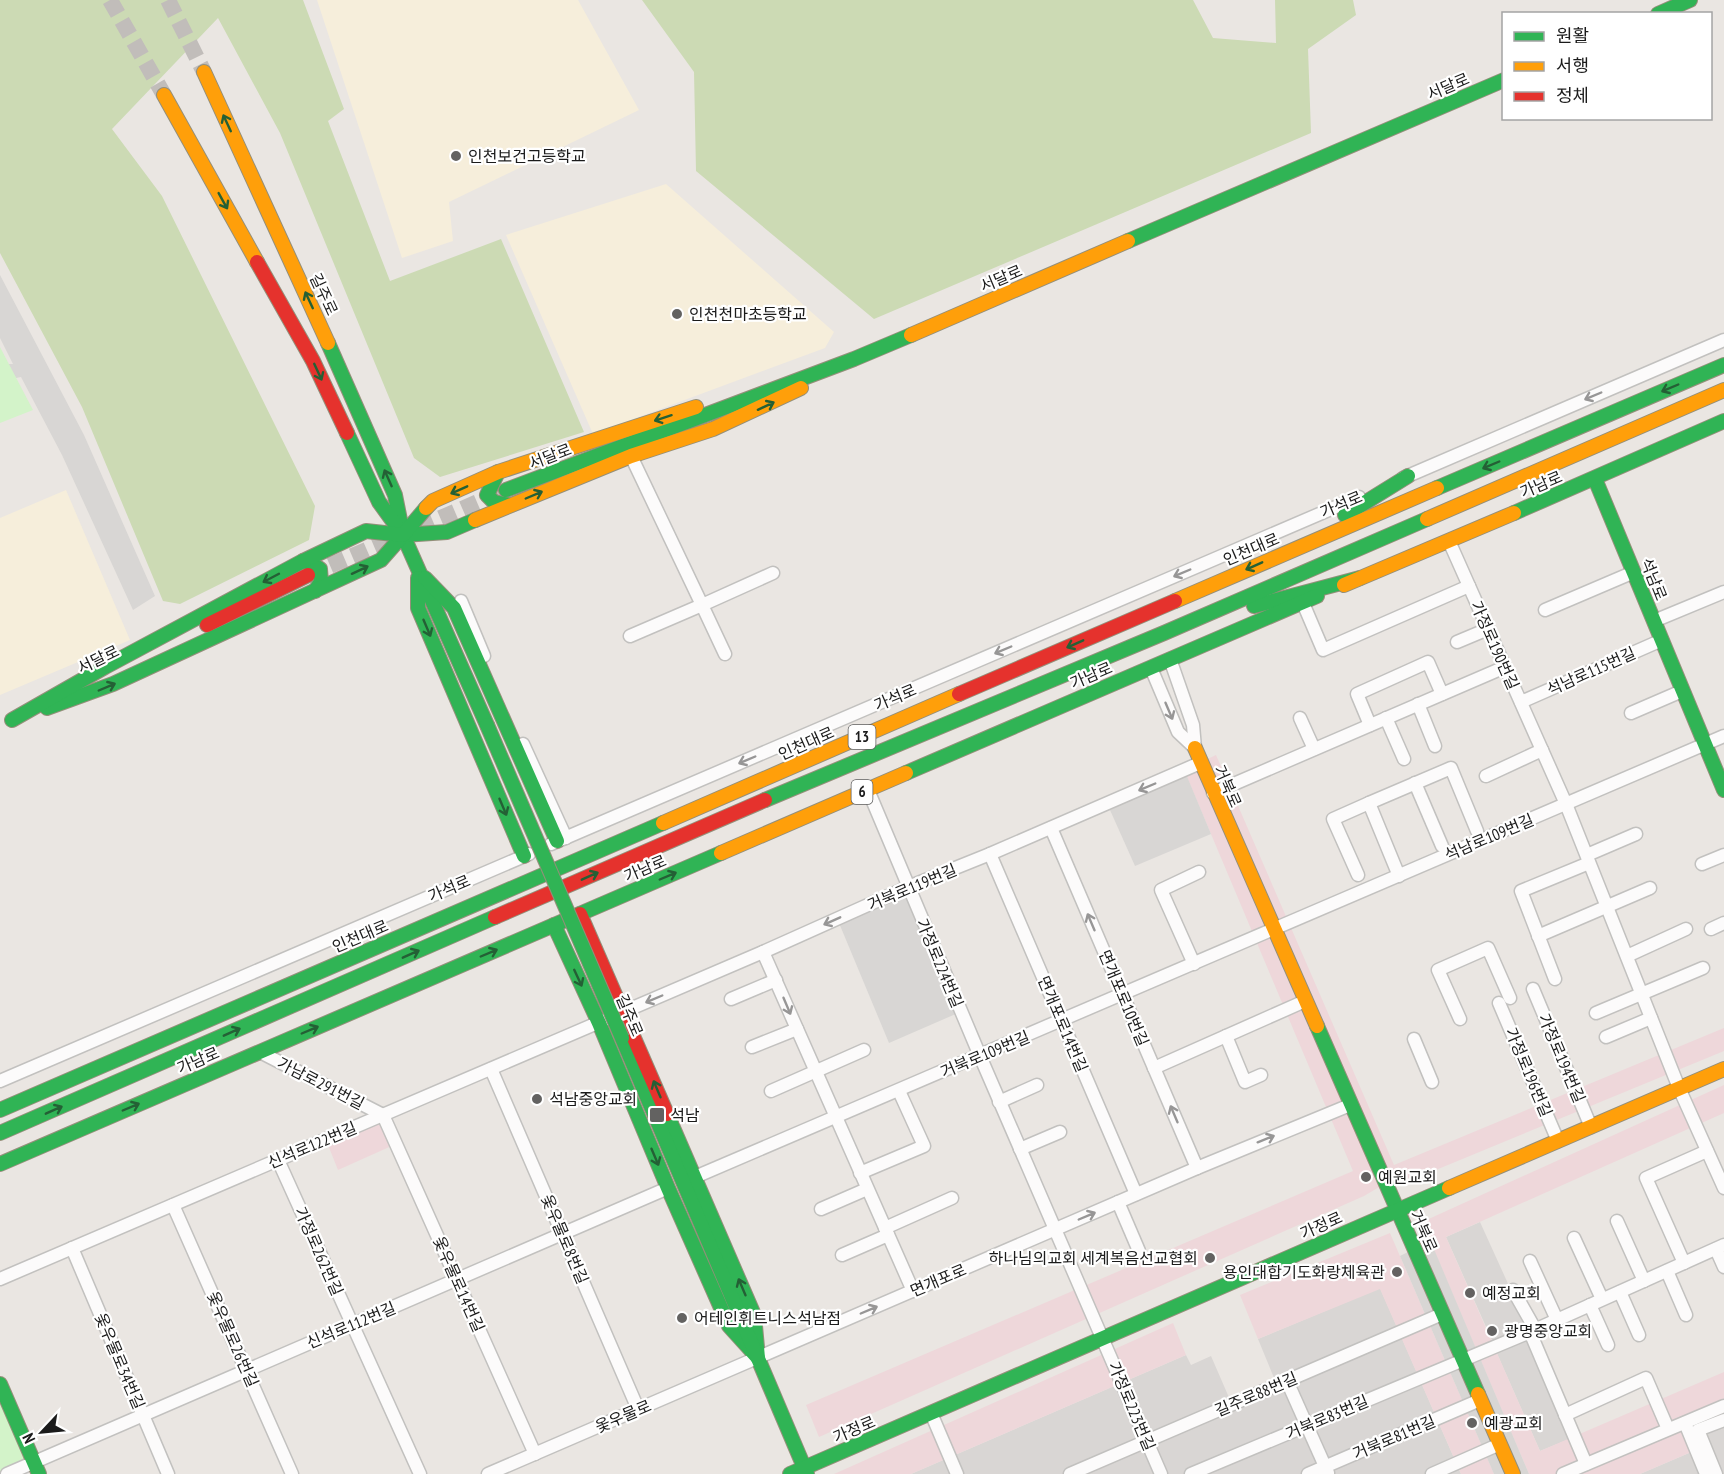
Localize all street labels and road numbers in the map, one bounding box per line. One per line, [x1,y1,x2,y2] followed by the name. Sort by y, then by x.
[1424,68,1472,104] street label: 서달로
[977,260,1025,296] street label: 서달로
[306,270,343,318] street label: 길주로
[526,439,574,473] street label: 서달로
[1517,466,1565,502] street label: 가남로
[1317,486,1365,522] street label: 가석로
[1220,528,1282,570] street label: 인천대로
[1636,555,1672,603] street label: 석남로
[1467,597,1523,693] street label: 가정로190번길
[74,640,122,678] street label: 서달로
[1543,643,1639,699] street label: 석남로115번길
[1067,657,1115,693] street label: 가남로
[871,679,919,715] street label: 가석로
[775,722,837,764] street label: 인천대로
[848,725,876,749] road number: 13
[1210,762,1246,810] street label: 거북로
[852,780,872,804] road number: 6
[1441,809,1537,865] street label: 석남로109번길
[621,850,669,886] street label: 가남로
[864,859,960,915] street label: 거북로119번길
[425,870,473,906] street label: 가석로
[329,915,391,957] street label: 인천대로
[912,915,968,1011] street label: 가정로224번길
[1095,947,1153,1049] street label: 면개포로10번길
[1034,973,1092,1075] street label: 면개포로14번길
[612,991,648,1039] street label: 길주로
[1534,1010,1590,1106] street label: 가정로194번길
[1501,1024,1557,1120] street label: 가정로196번길
[937,1026,1033,1082] street label: 거북로109번길
[174,1042,222,1078] street label: 가남로
[274,1052,368,1114] street label: 가남로291번길
[264,1117,360,1173] street label: 신석로122번길
[537,1191,593,1287] street label: 옻우물로8번길
[291,1203,347,1299] street label: 가정로262번길
[1297,1207,1345,1243] street label: 가정로
[1406,1207,1442,1255] street label: 거북로
[429,1233,489,1335] street label: 옻우물로14번길
[907,1259,969,1301] street label: 면개포로
[203,1288,263,1390] street label: 옻우물로26번길
[303,1297,399,1353] street label: 신석로112번길
[91,1310,149,1412] street label: 옻우물로34번길
[1104,1358,1160,1454] street label: 가정로223번길
[1212,1368,1300,1420] street label: 길주로88번길
[1283,1391,1371,1443] street label: 거북로83번길
[592,1395,654,1437] street label: 옻우물로
[830,1411,878,1447] street label: 가정로
[1350,1411,1438,1463] street label: 거북로81번길

